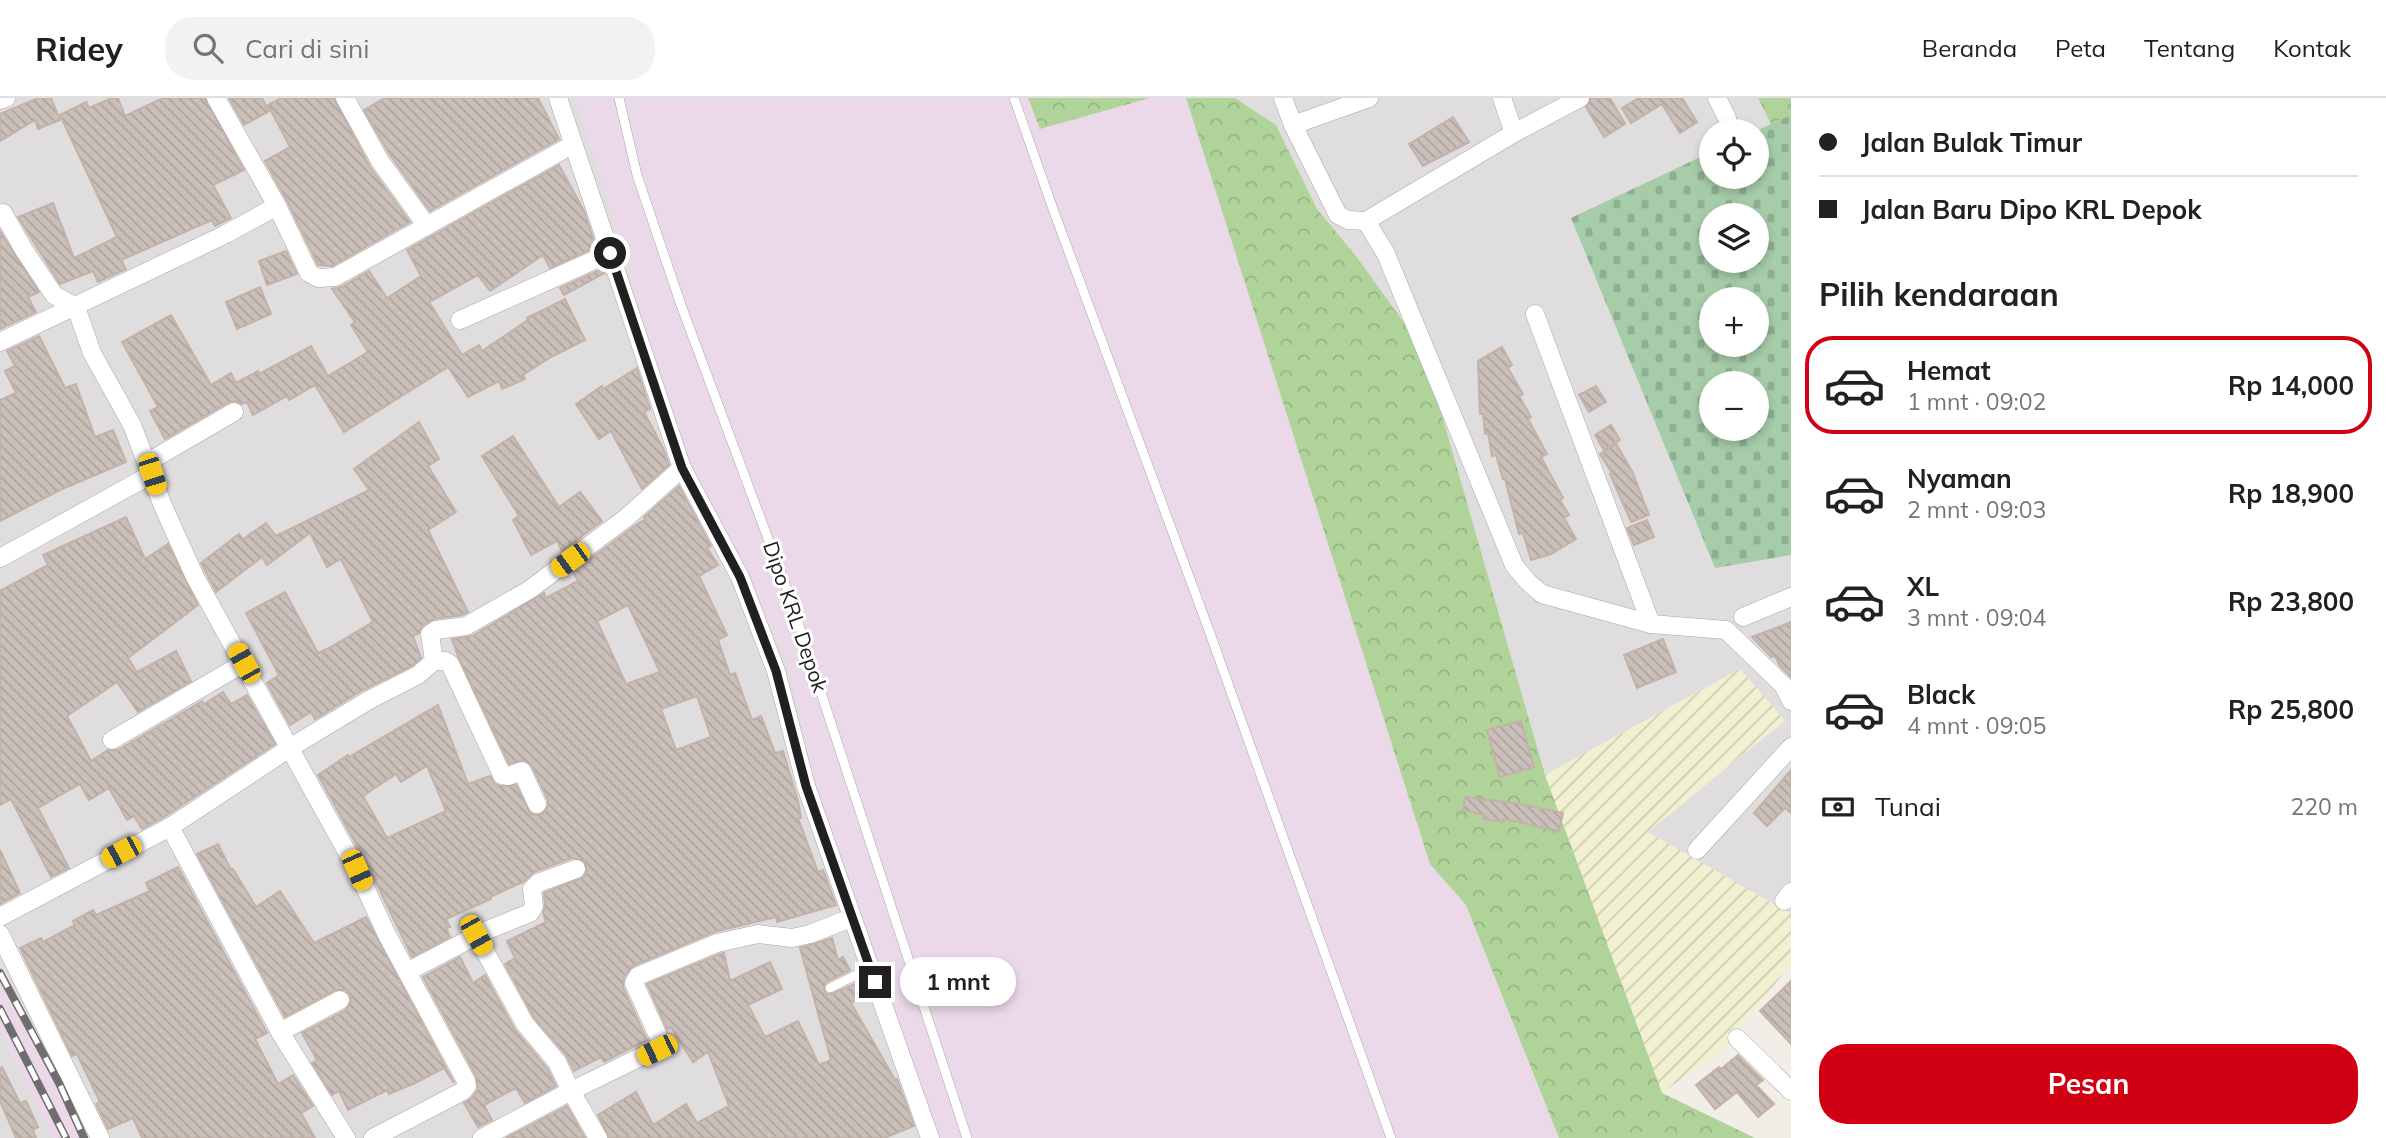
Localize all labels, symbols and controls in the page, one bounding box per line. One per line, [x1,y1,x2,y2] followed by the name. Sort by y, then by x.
[165,17,655,80] search box
[35,28,123,69] text: Ridey
[189,29,227,67] icon: search
[245,32,369,65] text: Cari di sini
[1922,33,2017,63] text: Beranda
[2055,33,2106,63] text: Peta
[2144,33,2235,63] text: Tentang
[2273,33,2351,63] text: Kontak
[1699,119,1769,441] map controls
[1699,119,1769,189] button: locate
[1861,126,2082,159] text: Jalan Bulak Timur
[1861,193,2202,226] text: Jalan Baru Dipo KRL Depok
[1699,203,1769,273] button: layers
[594,237,626,269] route start
[1819,274,2059,314] text: Pilih kendaraan
[1699,287,1769,357] button: +
[1823,354,1886,417] icon: car
[1907,354,1991,387] text: Hemat
[2228,369,2354,402] text: Rp 14,000
[1699,371,1769,441] button: −
[1907,387,2046,416] text: 1 mnt · 09:02
[136,451,169,497] car
[1823,462,1886,525] icon: car
[1907,462,2012,495] text: Nyaman
[2228,477,2354,510] text: Rp 18,900
[1907,495,2046,524] text: 2 mnt · 09:03
[758,538,834,696] street label: Dipo KRL Depok
[547,539,594,581] car
[1823,570,1886,633] icon: car
[1907,570,1939,603] text: XL
[2228,585,2354,618] text: Rp 23,800
[1907,603,2046,632] text: 3 mnt · 09:04
[225,640,264,686] car
[1823,678,1886,741] icon: car
[1907,678,1975,711] text: Black
[2228,693,2354,726] text: Rp 25,800
[1907,711,2046,740] text: 4 mnt · 09:05
[1819,788,1857,826] icon: cash
[1875,790,1941,823] text: Tunai
[2290,792,2358,821] text: 220 m
[98,833,145,871] car
[339,847,376,893] car
[457,912,496,958] car
[900,958,1015,1006] callout: 1 mnt
[859,966,891,998] route end
[926,967,990,996] text: 1 mnt
[634,1031,681,1069] car
[1819,1044,2358,1124] button: Pesan

